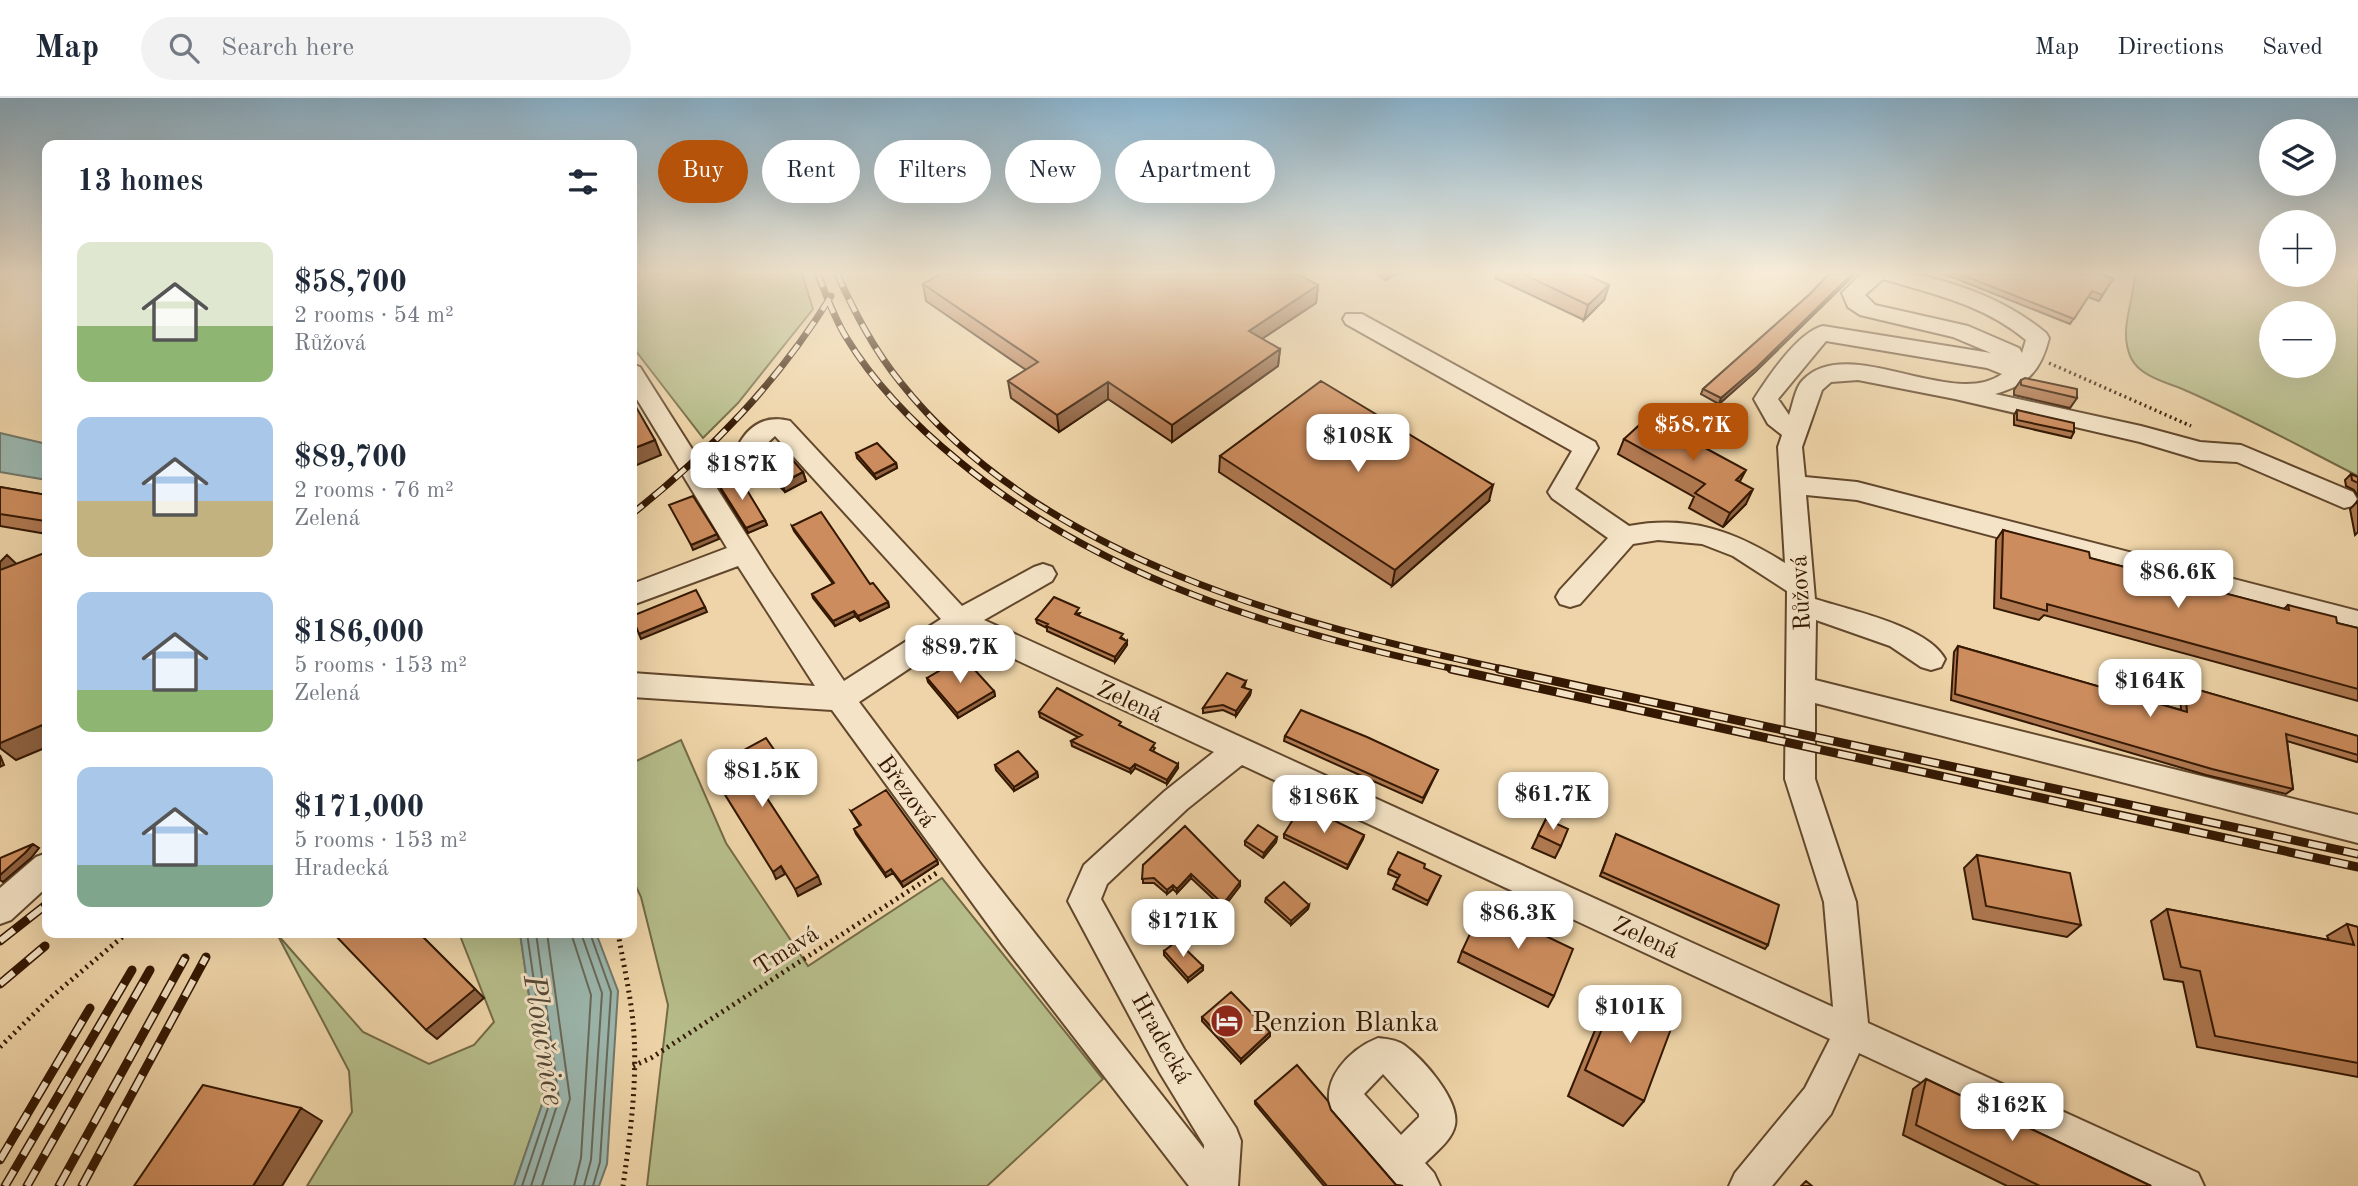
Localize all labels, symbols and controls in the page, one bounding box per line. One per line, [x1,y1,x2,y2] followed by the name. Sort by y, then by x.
[141,17,631,80] search box
[165,29,203,67] icon: search
[35,32,99,65] text: Map
[221,35,354,61] text: Search here
[2035,36,2079,60] text: Map
[2117,36,2224,60] text: Directions
[2262,36,2323,60] text: Saved
[2259,119,2336,378] map controls
[2259,119,2336,196] button: layers
[658,140,748,203] chip: Buy
[762,140,860,203] chip: Rent
[874,140,991,203] chip: Filters
[1005,140,1101,203] chip: New
[1115,140,1275,203] chip: Apartment
[564,163,602,201] icon: filters
[77,167,203,197] text: 13 homes
[2259,210,2336,287] button: +
[294,268,407,298] text: $58,700
[133,270,217,354] icon: home
[2259,301,2336,378] button: −
[294,304,454,327] text: 2 rooms · 54 m²
[294,332,366,355] text: Růžová
[1636,404,1750,463] pin: $58.7K
[1309,414,1407,474] pin: $108K
[1654,414,1732,437] text: $58.7K
[1322,425,1394,448] text: $108K
[693,442,791,502] pin: $187K
[294,443,407,473] text: $89,700
[133,445,217,529] icon: home
[706,453,778,476] text: $187K
[294,479,454,502] text: 2 rooms · 76 m²
[294,507,360,530] text: Zelená
[2121,550,2235,610] pin: $86.6K
[1788,555,1816,631] street label: Růžová
[2139,561,2217,584] text: $86.6K
[294,618,424,648] text: $186,000
[133,620,217,704] icon: home
[903,626,1017,685] pin: $89.7K
[921,636,999,659] text: $89.7K
[294,654,467,677] text: 5 rooms · 153 m²
[2101,660,2199,719] pin: $164K
[2114,670,2186,693] text: $164K
[1093,677,1166,728] street label: Zelená
[294,682,360,705] text: Zelená
[705,750,819,809] pin: $81.5K
[871,752,939,833] street label: Březová
[723,760,801,783] text: $81.5K
[1496,772,1610,832] pin: $61.7K
[1275,776,1373,835] pin: $186K
[1514,783,1592,806] text: $61.7K
[1288,786,1360,809] text: $186K
[294,793,424,823] text: $171,000
[133,795,217,879] icon: home
[294,829,467,852] text: 5 rooms · 153 m²
[294,857,389,880] text: Hradecká
[1461,892,1575,951] pin: $86.3K
[1134,900,1232,959] pin: $171K
[1479,902,1557,925] text: $86.3K
[1147,910,1219,933] text: $171K
[1609,913,1682,964] street label: Zelená
[751,922,824,981] street label: Tmavá
[516,972,568,1108] water label: Ploučnice
[1581,986,1679,1045] pin: $101K
[1126,990,1195,1088] street label: Hradecká
[1594,996,1666,1019] text: $101K
[1208,1002,1246,1040] hotel icon: Penzion Blanka
[1252,1010,1439,1038] place label: Penzion Blanka
[1963,1084,2061,1143] pin: $162K
[1976,1094,2048,1117] text: $162K

